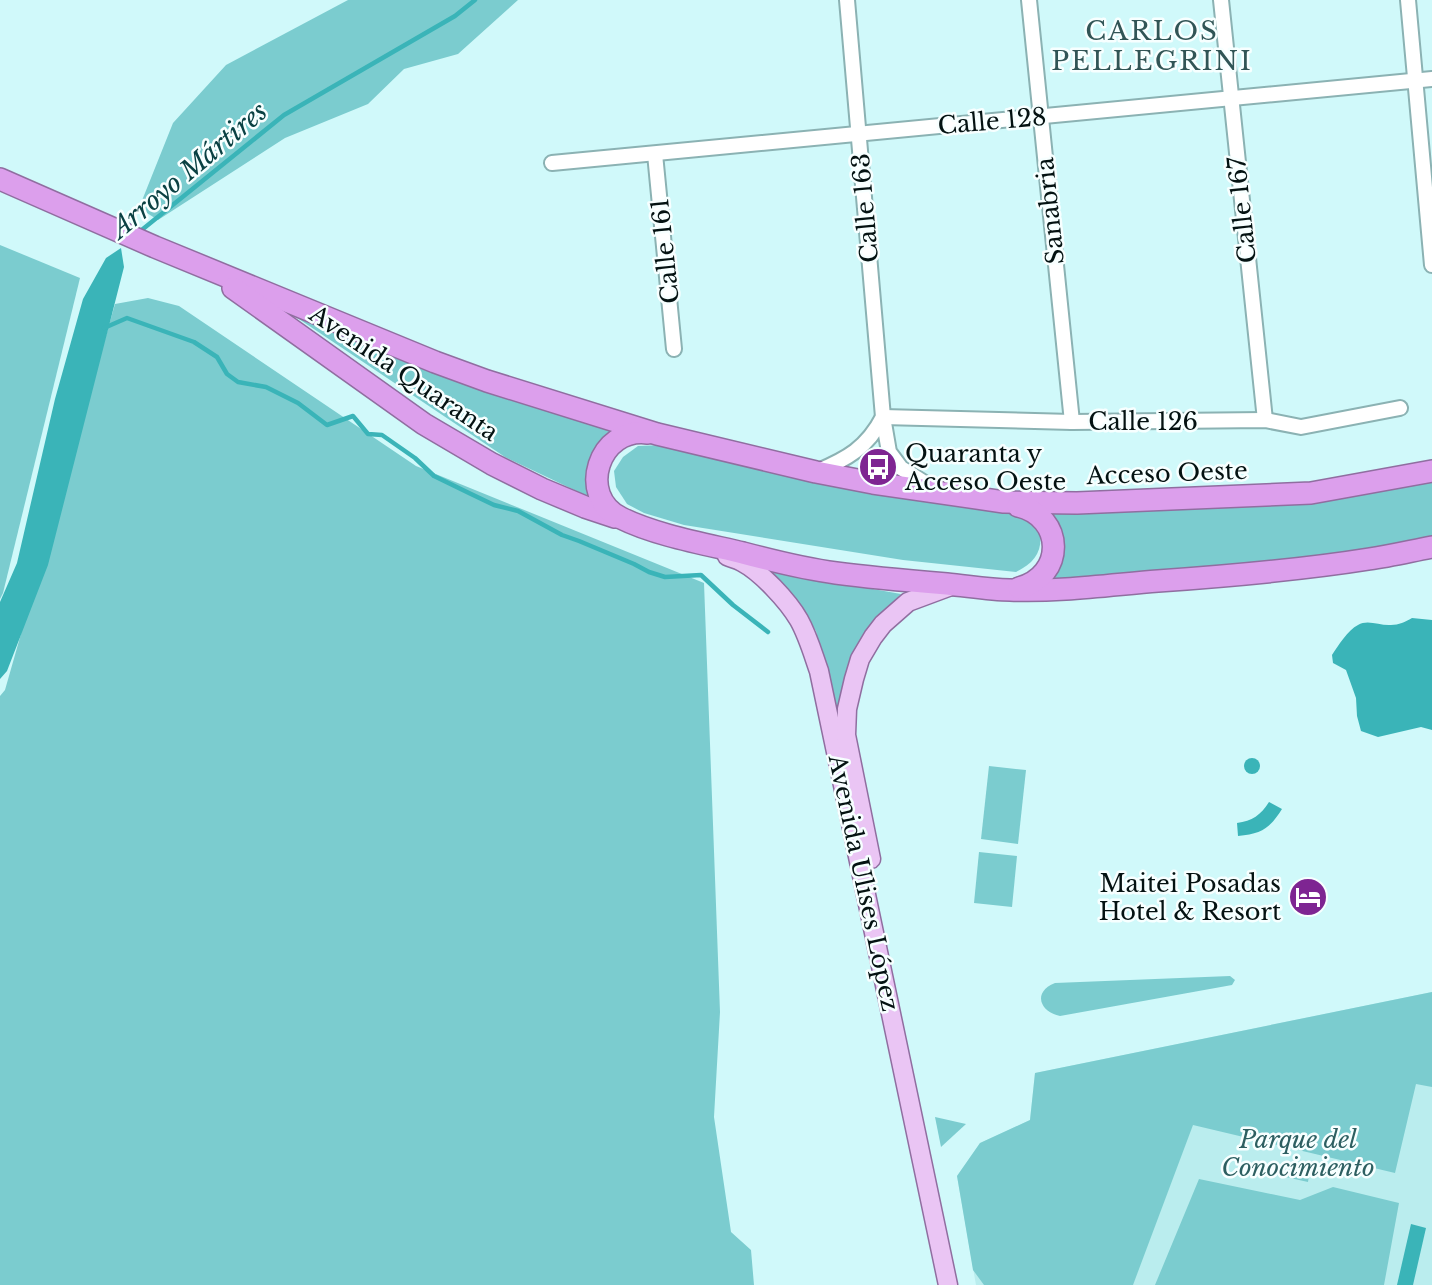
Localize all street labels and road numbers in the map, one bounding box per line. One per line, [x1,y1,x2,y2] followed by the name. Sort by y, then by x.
[937,102,1047,140] street label: Calle 128
[846,152,884,264] street label: Calle 163
[1222,154,1262,265] street label: Calle 167
[1030,155,1070,266] street label: Sanabria
[645,197,685,305] street label: Calle 161
[303,298,505,447] street label: Avenida Quaranta
[1088,407,1198,436] street label: Calle 126
[1085,456,1248,490] street label: Acceso Oeste
[822,751,905,1014] street label: Avenida Ulises López

